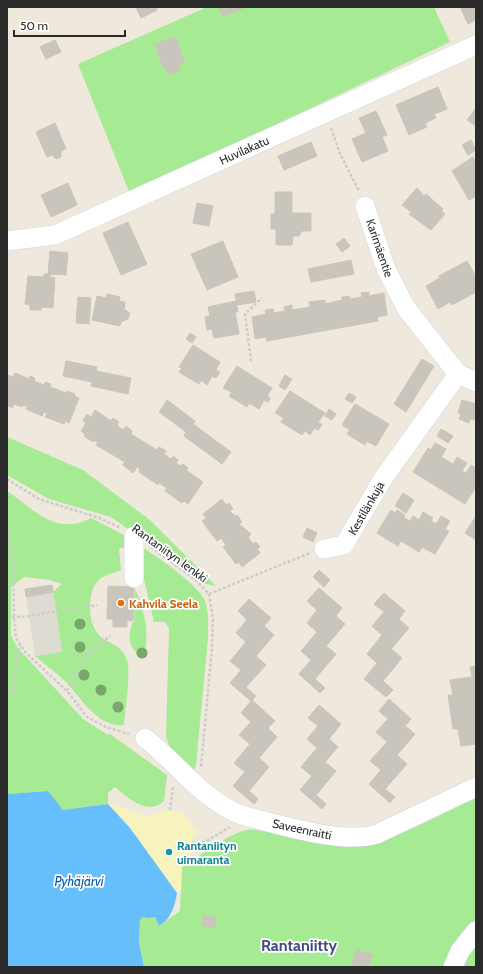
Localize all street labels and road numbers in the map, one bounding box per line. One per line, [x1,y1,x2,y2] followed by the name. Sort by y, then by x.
[217,132,271,168] street label: Huvilakatu
[363,217,397,279] street label: Karimäentie
[345,478,387,537] street label: Kestilänkuja
[129,521,211,585] street label: Rantaniityn lenkki
[271,815,333,843] street label: Saveenraitti

